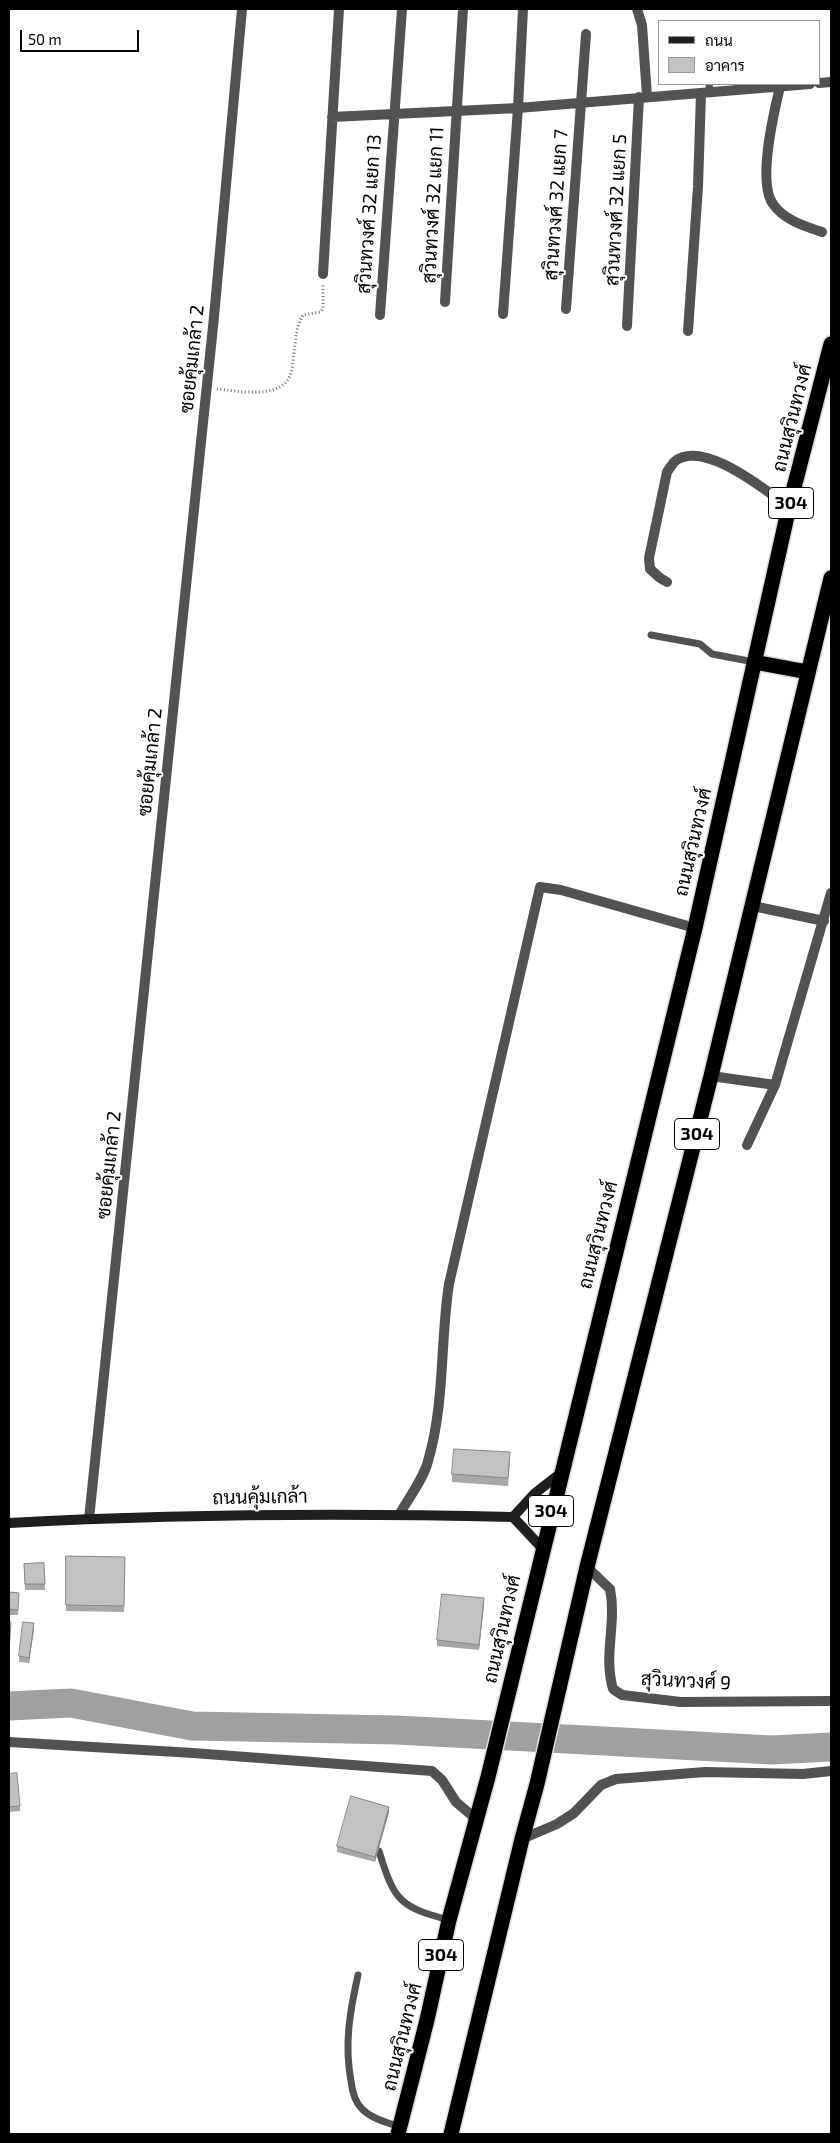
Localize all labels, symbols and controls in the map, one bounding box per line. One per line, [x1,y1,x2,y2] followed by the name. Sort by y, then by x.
[22,20,141,52] scale bar
[658,20,820,85] legend
[28,30,62,48] text: 50 m
[705,31,733,49] text: ถนน
[705,56,745,74] text: อาคาร
[418,126,448,284] street label: สุวินทวงศ์ 32 แยก 11
[539,129,573,281] street label: สุวินทวงศ์ 32 แยก 7
[352,133,386,295] street label: สุวินทวงศ์ 32 แยก 13
[601,133,631,287] street label: สุวินทวงศ์ 32 แยก 5
[175,304,209,414] street label: ซอยคุ้มเกล้า 2
[768,362,816,474] street label: ถนนสุวินทวงศ์
[768,488,814,518] road number: 304
[133,707,167,817] street label: ซอยคุ้มเกล้า 2
[669,786,717,898] street label: ถนนสุวินทวงศ์
[92,1110,126,1220] street label: ซอยคุ้มเกล้า 2
[674,1118,720,1150] road number: 304
[574,1179,622,1291] street label: ถนนสุวินทวงศ์
[212,1485,308,1509] street label: ถนนคุ้มเกล้า
[528,1495,574,1526] road number: 304
[478,1573,526,1685] street label: ถนนสุวินทวงศ์
[640,1667,732,1695] street label: สุวินทวงศ์ 9
[418,1940,464,1970] road number: 304
[378,1981,426,2093] street label: ถนนสุวินทวงศ์

